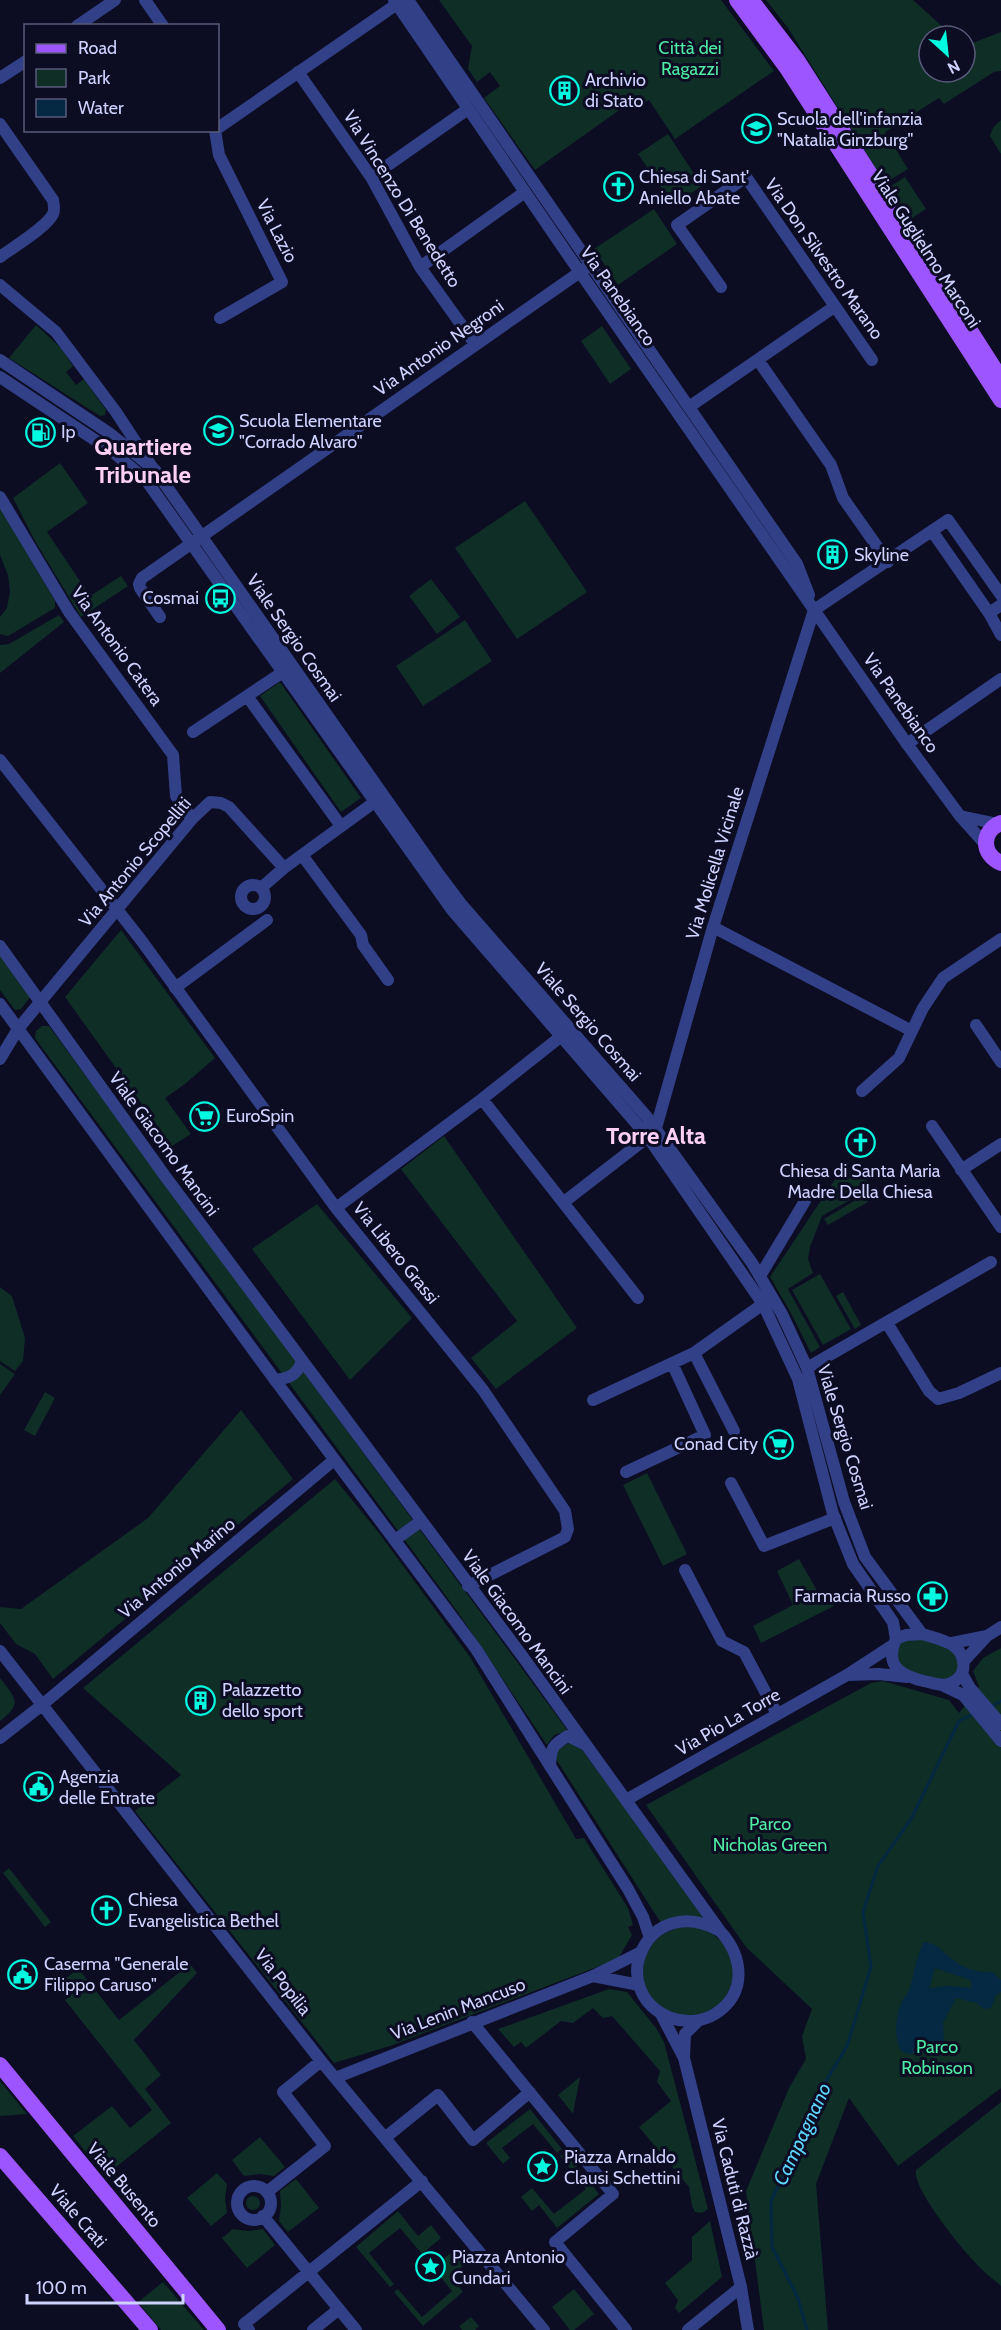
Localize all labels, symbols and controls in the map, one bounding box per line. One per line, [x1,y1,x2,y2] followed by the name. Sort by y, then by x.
[24,24,219,132] legend
[917,24,977,84] north arrow
[78,37,117,59] text: Road
[658,37,722,80] park label: Città dei Ragazzi
[944,56,963,78] text: N
[78,67,111,89] text: Park
[585,69,646,112] place label: Archivio di Stato
[548,74,580,106] building icon: Archivio di Stato
[78,97,124,119] text: Water
[338,106,466,292] street label: Via Vincenzo Di Benedetto
[777,108,923,151] place label: Scuola dell'infanzia "Natalia Ginzburg"
[740,113,772,145] school or university icon: Scuola dell'infanzia "Natalia Ginzburg"
[639,166,749,209] place label: Chiesa di Sant' Aniello Abate
[867,166,985,332] street label: Viale Guglielmo Marconi
[602,171,634,203] church icon: Chiesa di Sant' Aniello Abate
[760,174,888,344] street label: Via Don Silvestro Marano
[252,196,302,266] street label: Via Lazio
[576,242,661,350] street label: Via Panebianco
[370,295,508,401] street label: Via Antonio Negroni
[239,410,382,453] place label: Scuola Elementare "Corrado Alvaro"
[202,415,234,447] school or university icon: Scuola Elementare "Corrado Alvaro"
[24,416,56,448] fuel station icon: Ip
[61,421,75,443] place label: Ip
[94,432,192,489] district label: Quartiere Tribunale
[817,539,849,571] building icon: Skyline
[854,544,909,566] place label: Skyline
[242,570,346,706] street label: Viale Sergio Cosmai
[66,582,168,710] street label: Via Antonio Catera
[204,582,236,614] bus stop icon: Cosmai
[143,587,199,609] place label: Cosmai
[859,649,944,757] street label: Via Panebianco
[681,784,749,942] street label: Via Molicella Vicinale
[74,793,196,931] street label: Via Antonio Scopelliti
[530,958,646,1086] street label: Viale Sergio Cosmai
[104,1068,224,1220] street label: Viale Giacomo Mancini
[189,1100,221,1132] supermarket icon: EuroSpin
[226,1105,294,1127] place label: EuroSpin
[606,1121,706,1150] district label: Torre Alta
[844,1126,876,1158] church icon: Chiesa di Santa Maria Madre Della Chiesa
[780,1160,941,1203] place label: Chiesa di Santa Maria Madre Della Chiesa
[348,1198,444,1308] street label: Via Libero Grassi
[812,1362,878,1512] street label: Viale Sergio Cosmai
[763,1428,795,1460] supermarket icon: Conad City
[674,1433,758,1455] place label: Conad City
[114,1513,240,1623] street label: Via Antonio Marino
[457,1546,577,1698] street label: Viale Giacomo Mancini
[916,1580,948,1612] pharmacy icon: Farmacia Russo
[794,1585,911,1607] place label: Farmacia Russo
[222,1679,303,1722] place label: Palazzetto dello sport
[672,1683,784,1761] street label: Via Pio La Torre
[185,1684,217,1716] building icon: Palazzetto dello sport
[59,1766,155,1809] place label: Agenzia delle Entrate
[22,1771,54,1803] public building icon: Agenzia delle Entrate
[713,1813,827,1856] park label: Parco Nicholas Green
[128,1889,280,1932] place label: Chiesa Evangelistica Bethel
[91,1894,123,1926] church icon: Chiesa Evangelistica Bethel
[250,1944,316,2020] street label: Via Popilia
[44,1953,188,1996] place label: Caserma "Generale Filippo Caruso"
[7,1958,39,1990] public building icon: Caserma "Generale Filippo Caruso"
[388,1973,529,2045] street label: Via Lenin Mancuso
[901,2036,973,2079] park label: Parco Robinson
[768,2079,836,2189] water label: Campagnano
[707,2116,763,2262] street label: Via Caduti di Razzà
[82,2138,166,2232] street label: Viale Busento
[564,2146,680,2189] place label: Piazza Arnaldo Clausi Schettini
[527,2151,559,2183] place icon: Piazza Arnaldo Clausi Schettini
[45,2180,111,2252] street label: Viale Crati
[452,2246,565,2289] place label: Piazza Antonio Cundari
[415,2251,447,2283] place icon: Piazza Antonio Cundari
[27,2267,183,2305] scale bar
[36,2277,87,2299] text: 100 m

